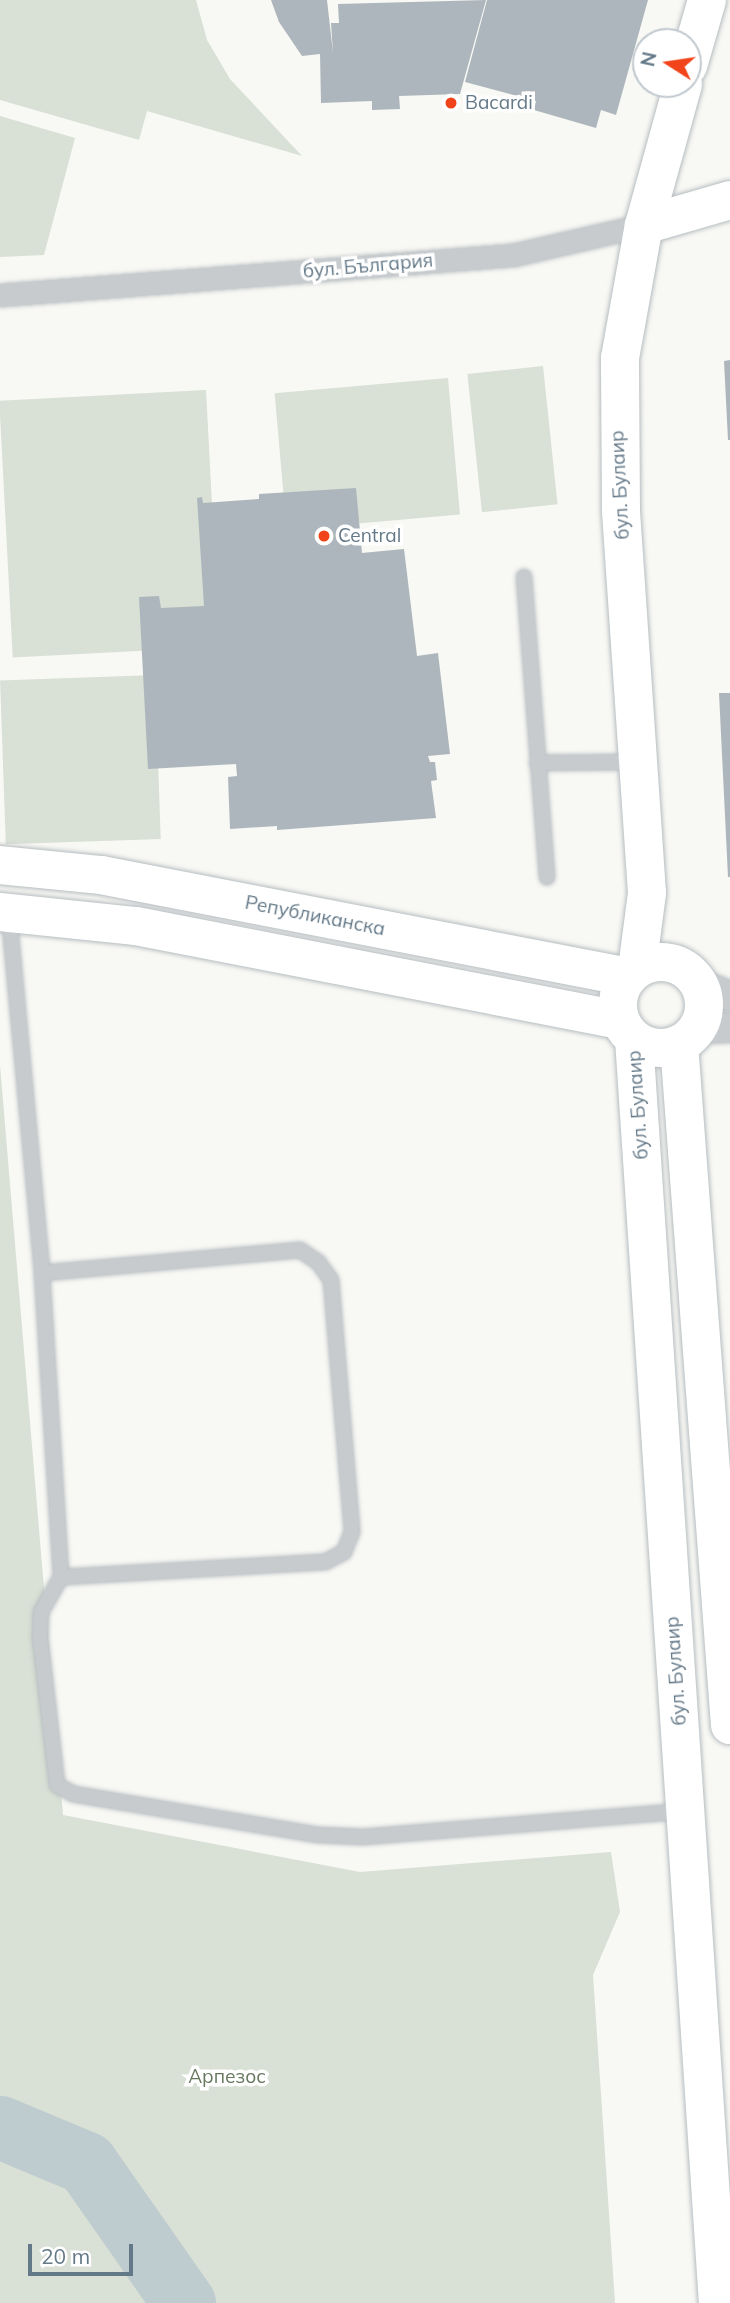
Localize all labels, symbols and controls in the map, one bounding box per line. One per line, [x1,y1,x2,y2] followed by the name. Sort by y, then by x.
[632,28,702,98] north arrow
[635,50,662,69] text: N
[465,92,533,114] place label: Bacardi
[443,95,459,111] marker: Bacardi
[302,249,434,283] street label: бул. България
[606,430,634,540] street label: бул. Булаир
[338,525,401,547] place label: Central
[316,528,332,544] marker: Central
[243,891,387,941] street label: Републиканска
[623,1050,653,1160] street label: бул. Булаир
[661,1616,691,1726] street label: бул. Булаир
[188,2066,266,2088] park label: Арпезос
[32,2230,136,2274] scale bar
[41,2243,90,2269] text: 20 m

